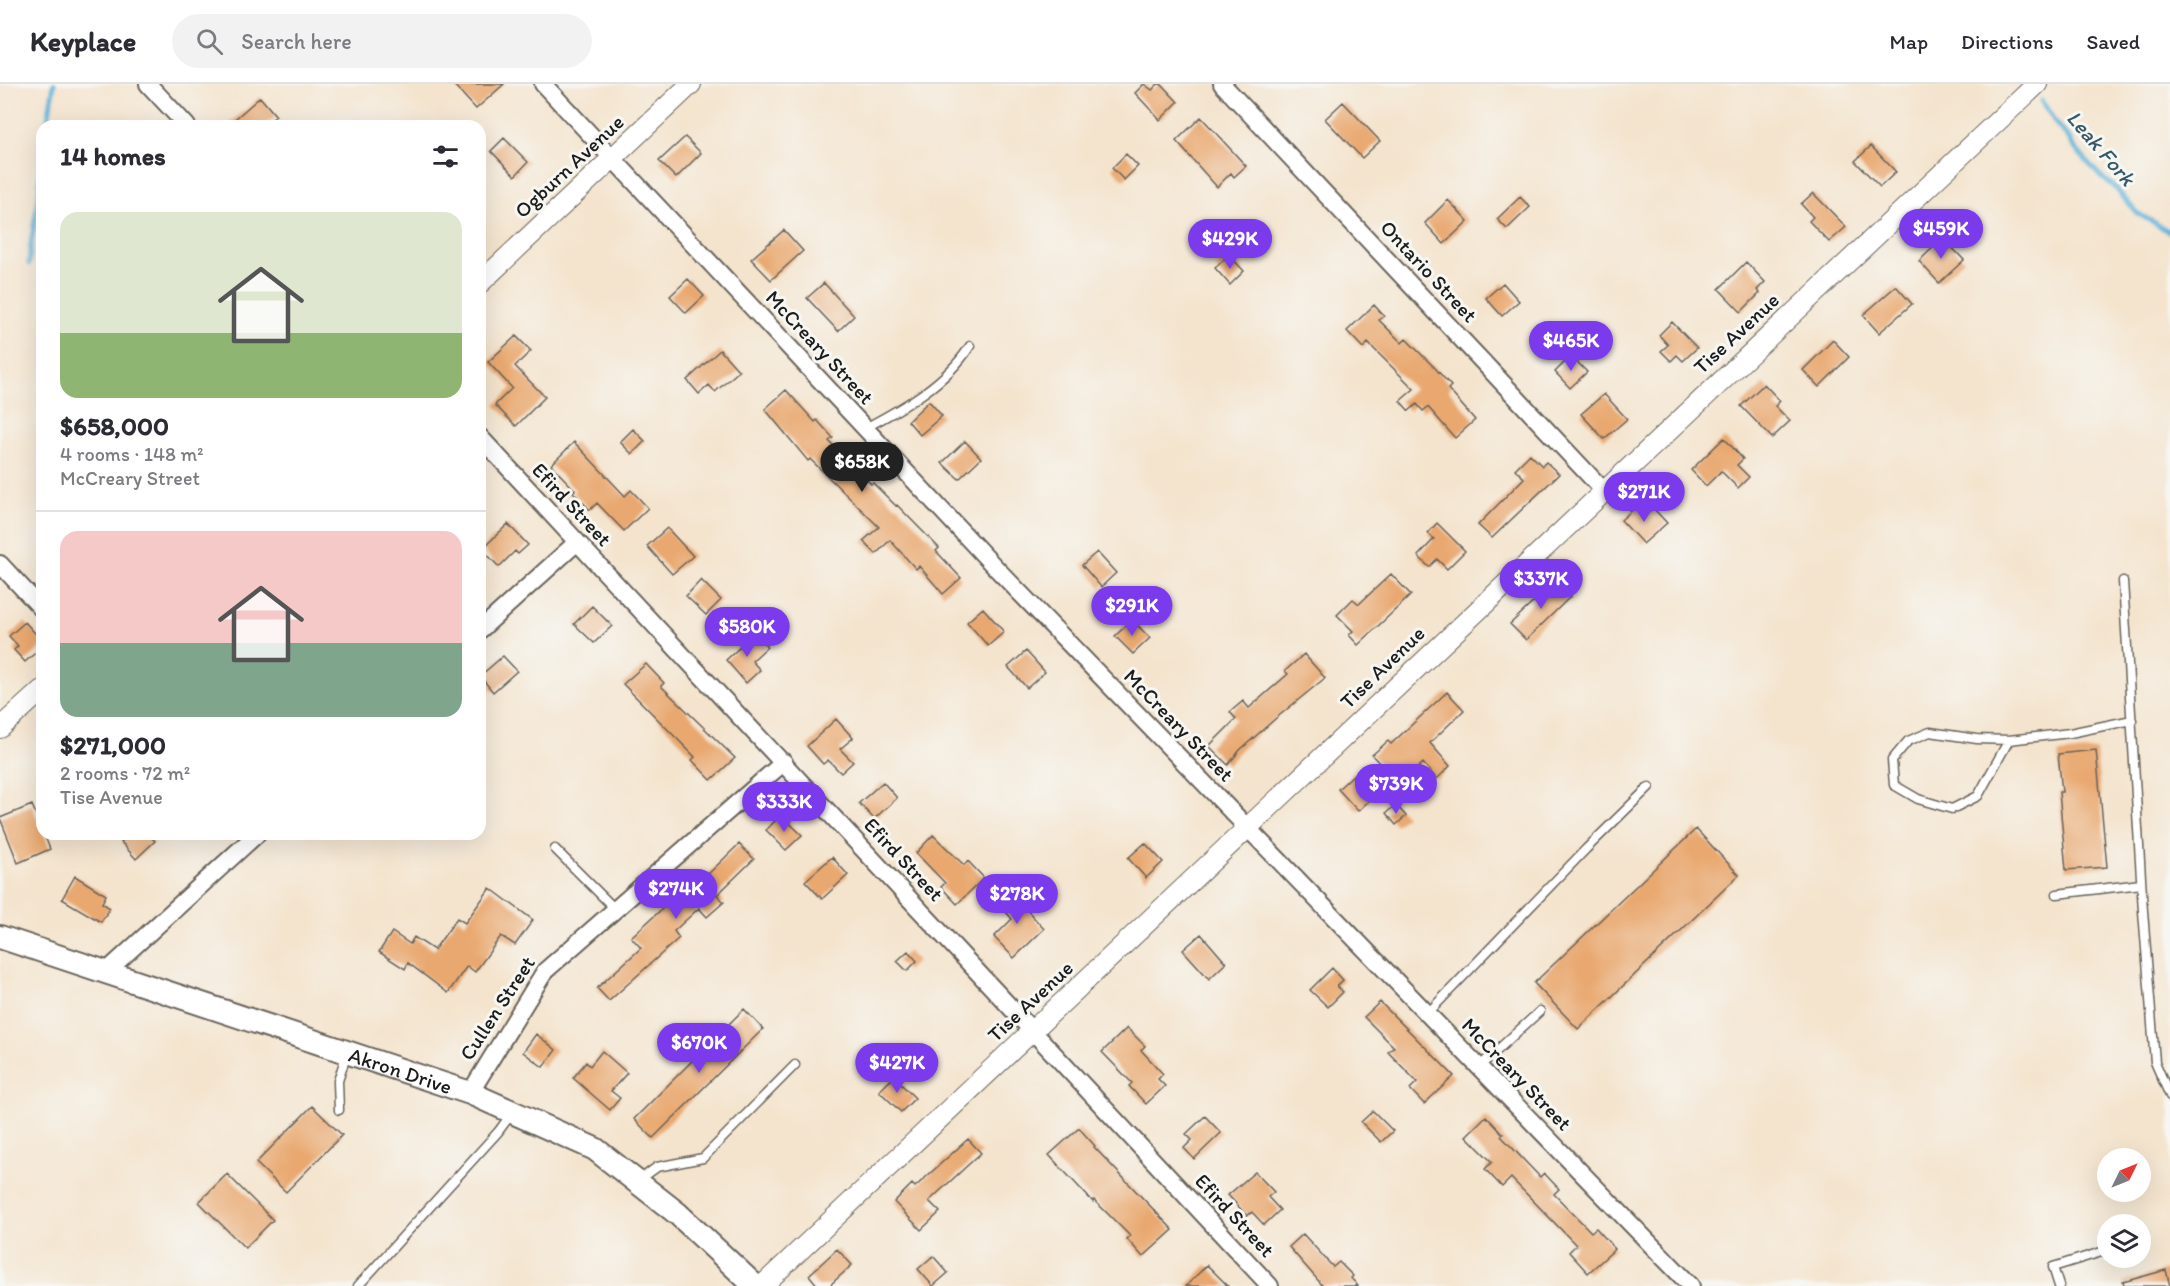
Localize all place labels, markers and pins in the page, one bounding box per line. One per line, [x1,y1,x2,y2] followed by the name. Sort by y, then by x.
[1899,209,1983,260] pin: $459K
[1188,219,1272,270] pin: $429K
[1529,321,1613,372] pin: $465K
[820,442,904,493] pin: $658K
[1602,472,1686,523] pin: $271K
[1499,559,1583,610] pin: $337K
[1090,586,1174,637] pin: $291K
[705,607,789,658] pin: $580K
[1354,764,1438,815] pin: $739K
[742,782,826,833] pin: $333K
[634,869,718,920] pin: $274K
[975,874,1059,925] pin: $278K
[657,1023,741,1074] pin: $670K
[855,1043,939,1094] pin: $427K

